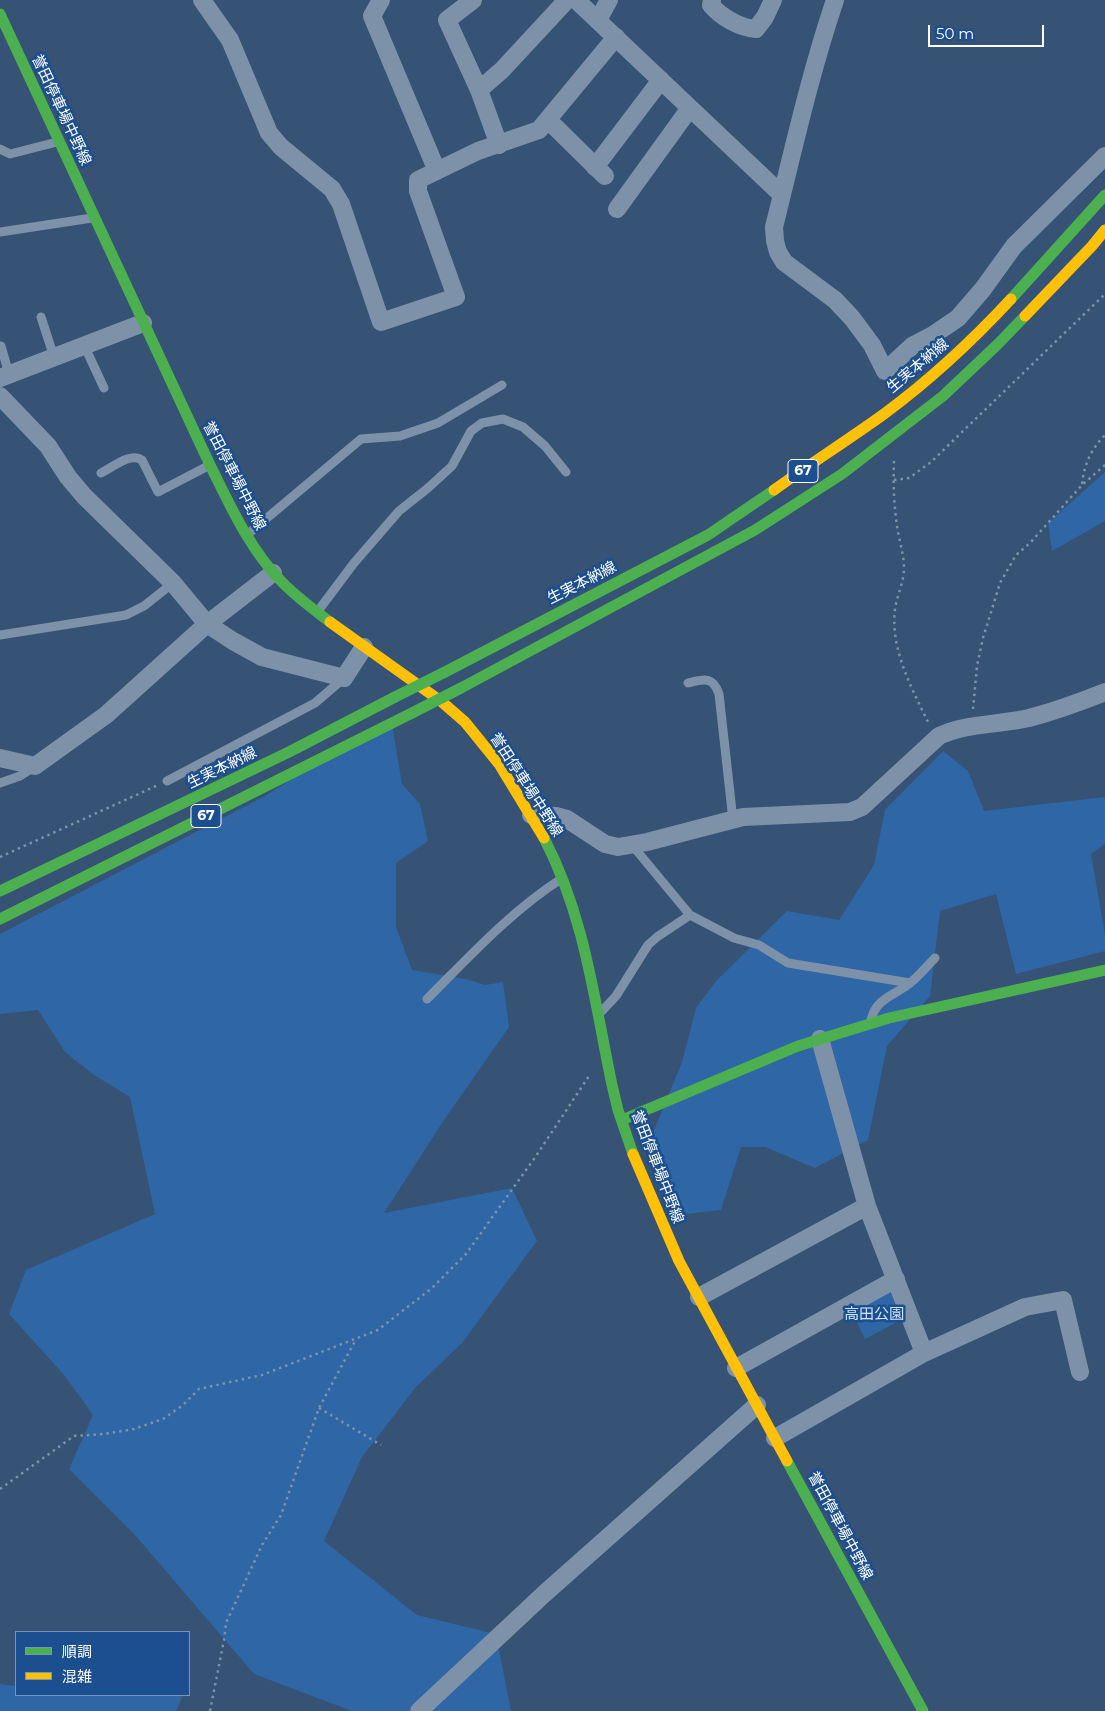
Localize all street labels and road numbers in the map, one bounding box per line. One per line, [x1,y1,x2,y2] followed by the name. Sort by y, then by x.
[27,52,95,168] street label: 誉田停車場中野線
[883,335,953,397] street label: 生実本納線
[199,418,269,534] street label: 誉田停車場中野線
[788,460,818,482] road number: 67
[545,558,619,608] street label: 生実本納線
[486,730,566,840] street label: 誉田停車場中野線
[184,743,260,793] street label: 生実本納線
[191,804,221,828] road number: 67
[627,1108,687,1226] street label: 誉田停車場中野線
[804,1469,876,1583] street label: 誉田停車場中野線

